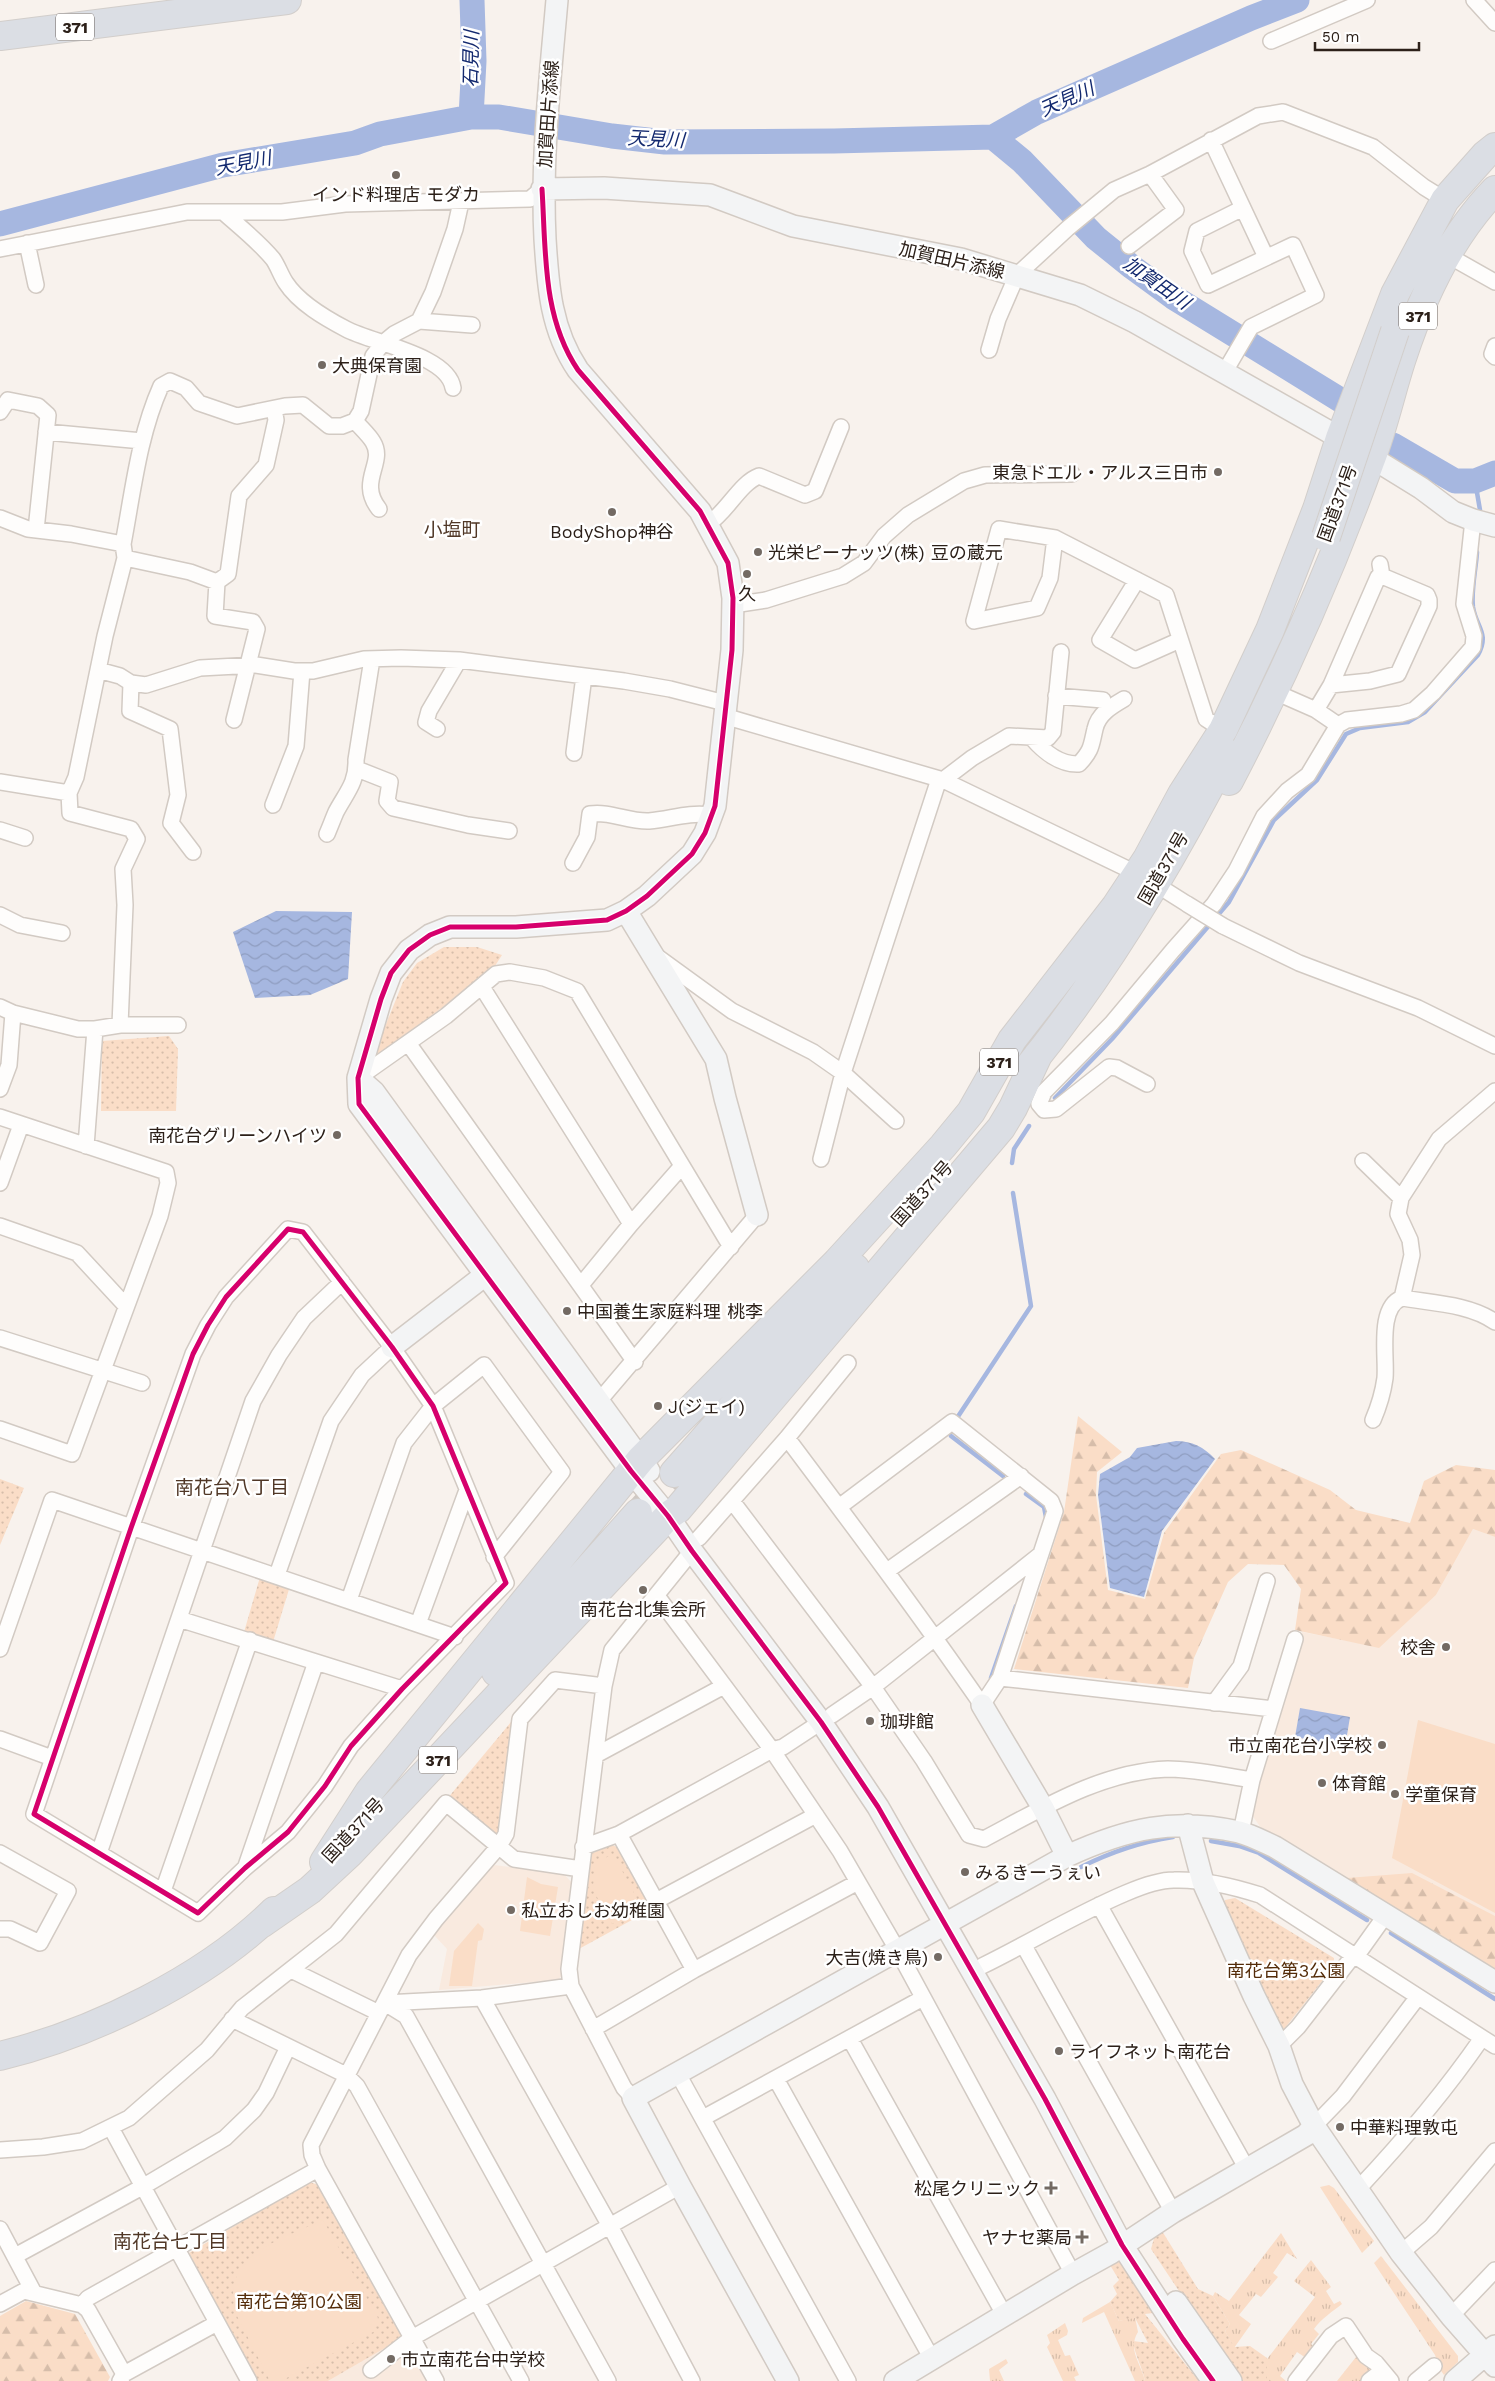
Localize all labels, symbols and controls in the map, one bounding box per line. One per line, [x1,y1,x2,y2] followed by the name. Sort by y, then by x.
[56,14,94,41] road number: 371
[1315,20,1419,52] scale bar
[459,28,483,88] water label: 石見川
[1322,28,1359,46] text: 50 m
[534,59,562,169] street label: 加賀田片添線
[1036,76,1100,121] water label: 天見川
[627,126,687,152] water label: 天見川
[213,146,275,180] water label: 天見川
[390,169,402,181] marker: インド料理店 モダカ
[312,184,480,205] place label: インド料理店 モダカ
[897,238,1007,282] street label: 加賀田片添線
[1119,252,1196,315] water label: 加賀田川
[1399,302,1437,330] road number: 371
[332,355,422,376] place label: 大典保育園
[316,359,328,371] marker: 大典保育園
[1313,461,1361,545] street label: 国道371号
[992,462,1208,483] place label: 東急ドエル・アルス三日市
[1212,466,1224,478] marker: 東急ドエル・アルス三日市
[606,506,618,518] marker: BodyShop神谷
[423,518,481,541] district label: 小塩町
[550,521,674,542] place label: BodyShop神谷
[768,542,1003,563] place label: 光栄ピーナッツ(株) 豆の蔵元
[752,546,764,558] marker: 光栄ピーナッツ(株) 豆の蔵元
[741,568,753,580] marker: 久
[738,583,756,604] place label: 久
[1134,828,1192,908] street label: 国道371号
[980,1048,1018,1076] road number: 371
[148,1125,327,1146] place label: 南花台グリーンハイツ
[331,1129,343,1141] marker: 南花台グリーンハイツ
[887,1156,957,1230] street label: 国道371号
[577,1301,763,1322] place label: 中国養生家庭料理 桃李
[561,1305,573,1317] marker: 中国養生家庭料理 桃李
[668,1396,745,1417] place label: J(ジェイ)
[652,1400,664,1412] marker: J(ジェイ)
[175,1476,289,1499] district label: 南花台八丁目
[637,1584,649,1596] marker: 南花台北集会所
[580,1599,706,1620] place label: 南花台北集会所
[1400,1637,1436,1658] place label: 校舎
[1440,1641,1452,1653] marker: 校舎
[880,1711,934,1732] place label: 珈琲館
[864,1715,876,1727] marker: 珈琲館
[1228,1735,1372,1756] place label: 市立南花台小学校
[1376,1739,1388,1751] marker: 市立南花台小学校
[419,1746,457,1774] road number: 371
[1332,1773,1386,1794] place label: 体育館
[1316,1777,1328,1789] marker: 体育館
[1405,1784,1477,1805] place label: 学童保育
[1389,1788,1401,1800] marker: 学童保育
[318,1793,388,1867] street label: 国道371号
[975,1862,1101,1883] place label: みるきーうぇい
[959,1866,971,1878] marker: みるきーうぇい
[521,1900,665,1921] place label: 私立おしお幼稚園
[505,1904,517,1916] marker: 私立おしお幼稚園
[825,1947,928,1968] place label: 大吉(焼き鳥)
[932,1951,944,1963] marker: 大吉(焼き鳥)
[1227,1960,1345,1981] park label: 南花台第3公園
[1069,2041,1231,2062] place label: ライフネット南花台
[1053,2045,1065,2057] marker: ライフネット南花台
[1350,2117,1458,2138] place label: 中華料理敦屯
[1334,2121,1346,2133] marker: 中華料理敦屯
[914,2178,1040,2199] place label: 松尾クリニック
[1044,2181,1058,2195] marker: 松尾クリニック
[982,2227,1072,2248] place label: ヤナセ薬局
[113,2230,227,2253] district label: 南花台七丁目
[1076,2231,1088,2243] marker: ヤナセ薬局
[236,2291,362,2312] park label: 南花台第10公園
[401,2349,545,2370] place label: 市立南花台中学校
[385,2353,397,2365] marker: 市立南花台中学校

